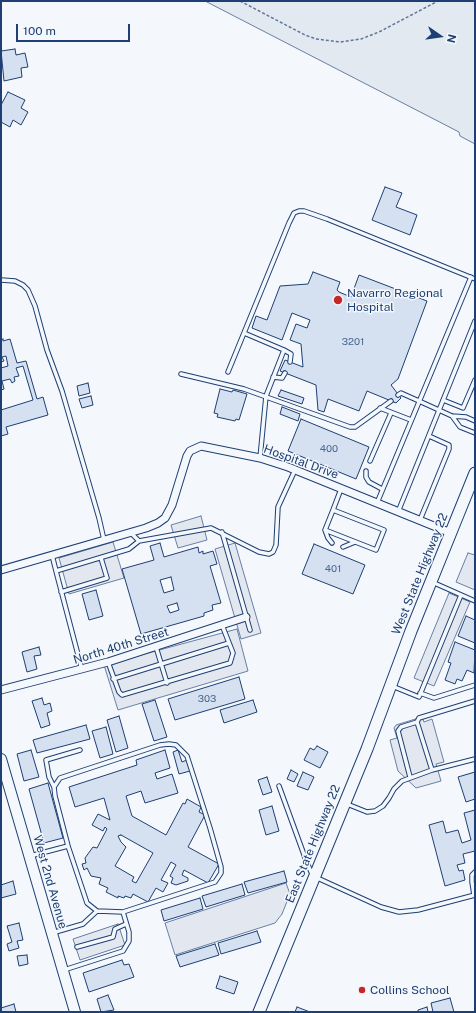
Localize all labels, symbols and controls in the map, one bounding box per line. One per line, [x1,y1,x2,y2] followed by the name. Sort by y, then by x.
[18,16,132,42] scale bar
[420,16,460,56] north arrow
[23,24,56,38] text: 100 m
[445,33,459,44] text: N
[347,286,443,314] place label: Navarro Regional Hospital
[332,294,344,306] marker: Navarro Regional Hospital
[342,336,364,348] house number: 3201
[262,442,340,482] street label: Hospital Drive
[320,443,338,455] house number: 400
[389,511,451,637] street label: West State Highway 22
[325,563,341,575] house number: 401
[71,625,171,667] street label: North 40th Street
[198,693,216,705] house number: 303
[283,783,343,905] street label: East State Highway 22
[30,834,70,930] street label: West 2nd Avenue
[370,983,450,997] place label: Collins School
[357,985,367,995] marker: Collins School

